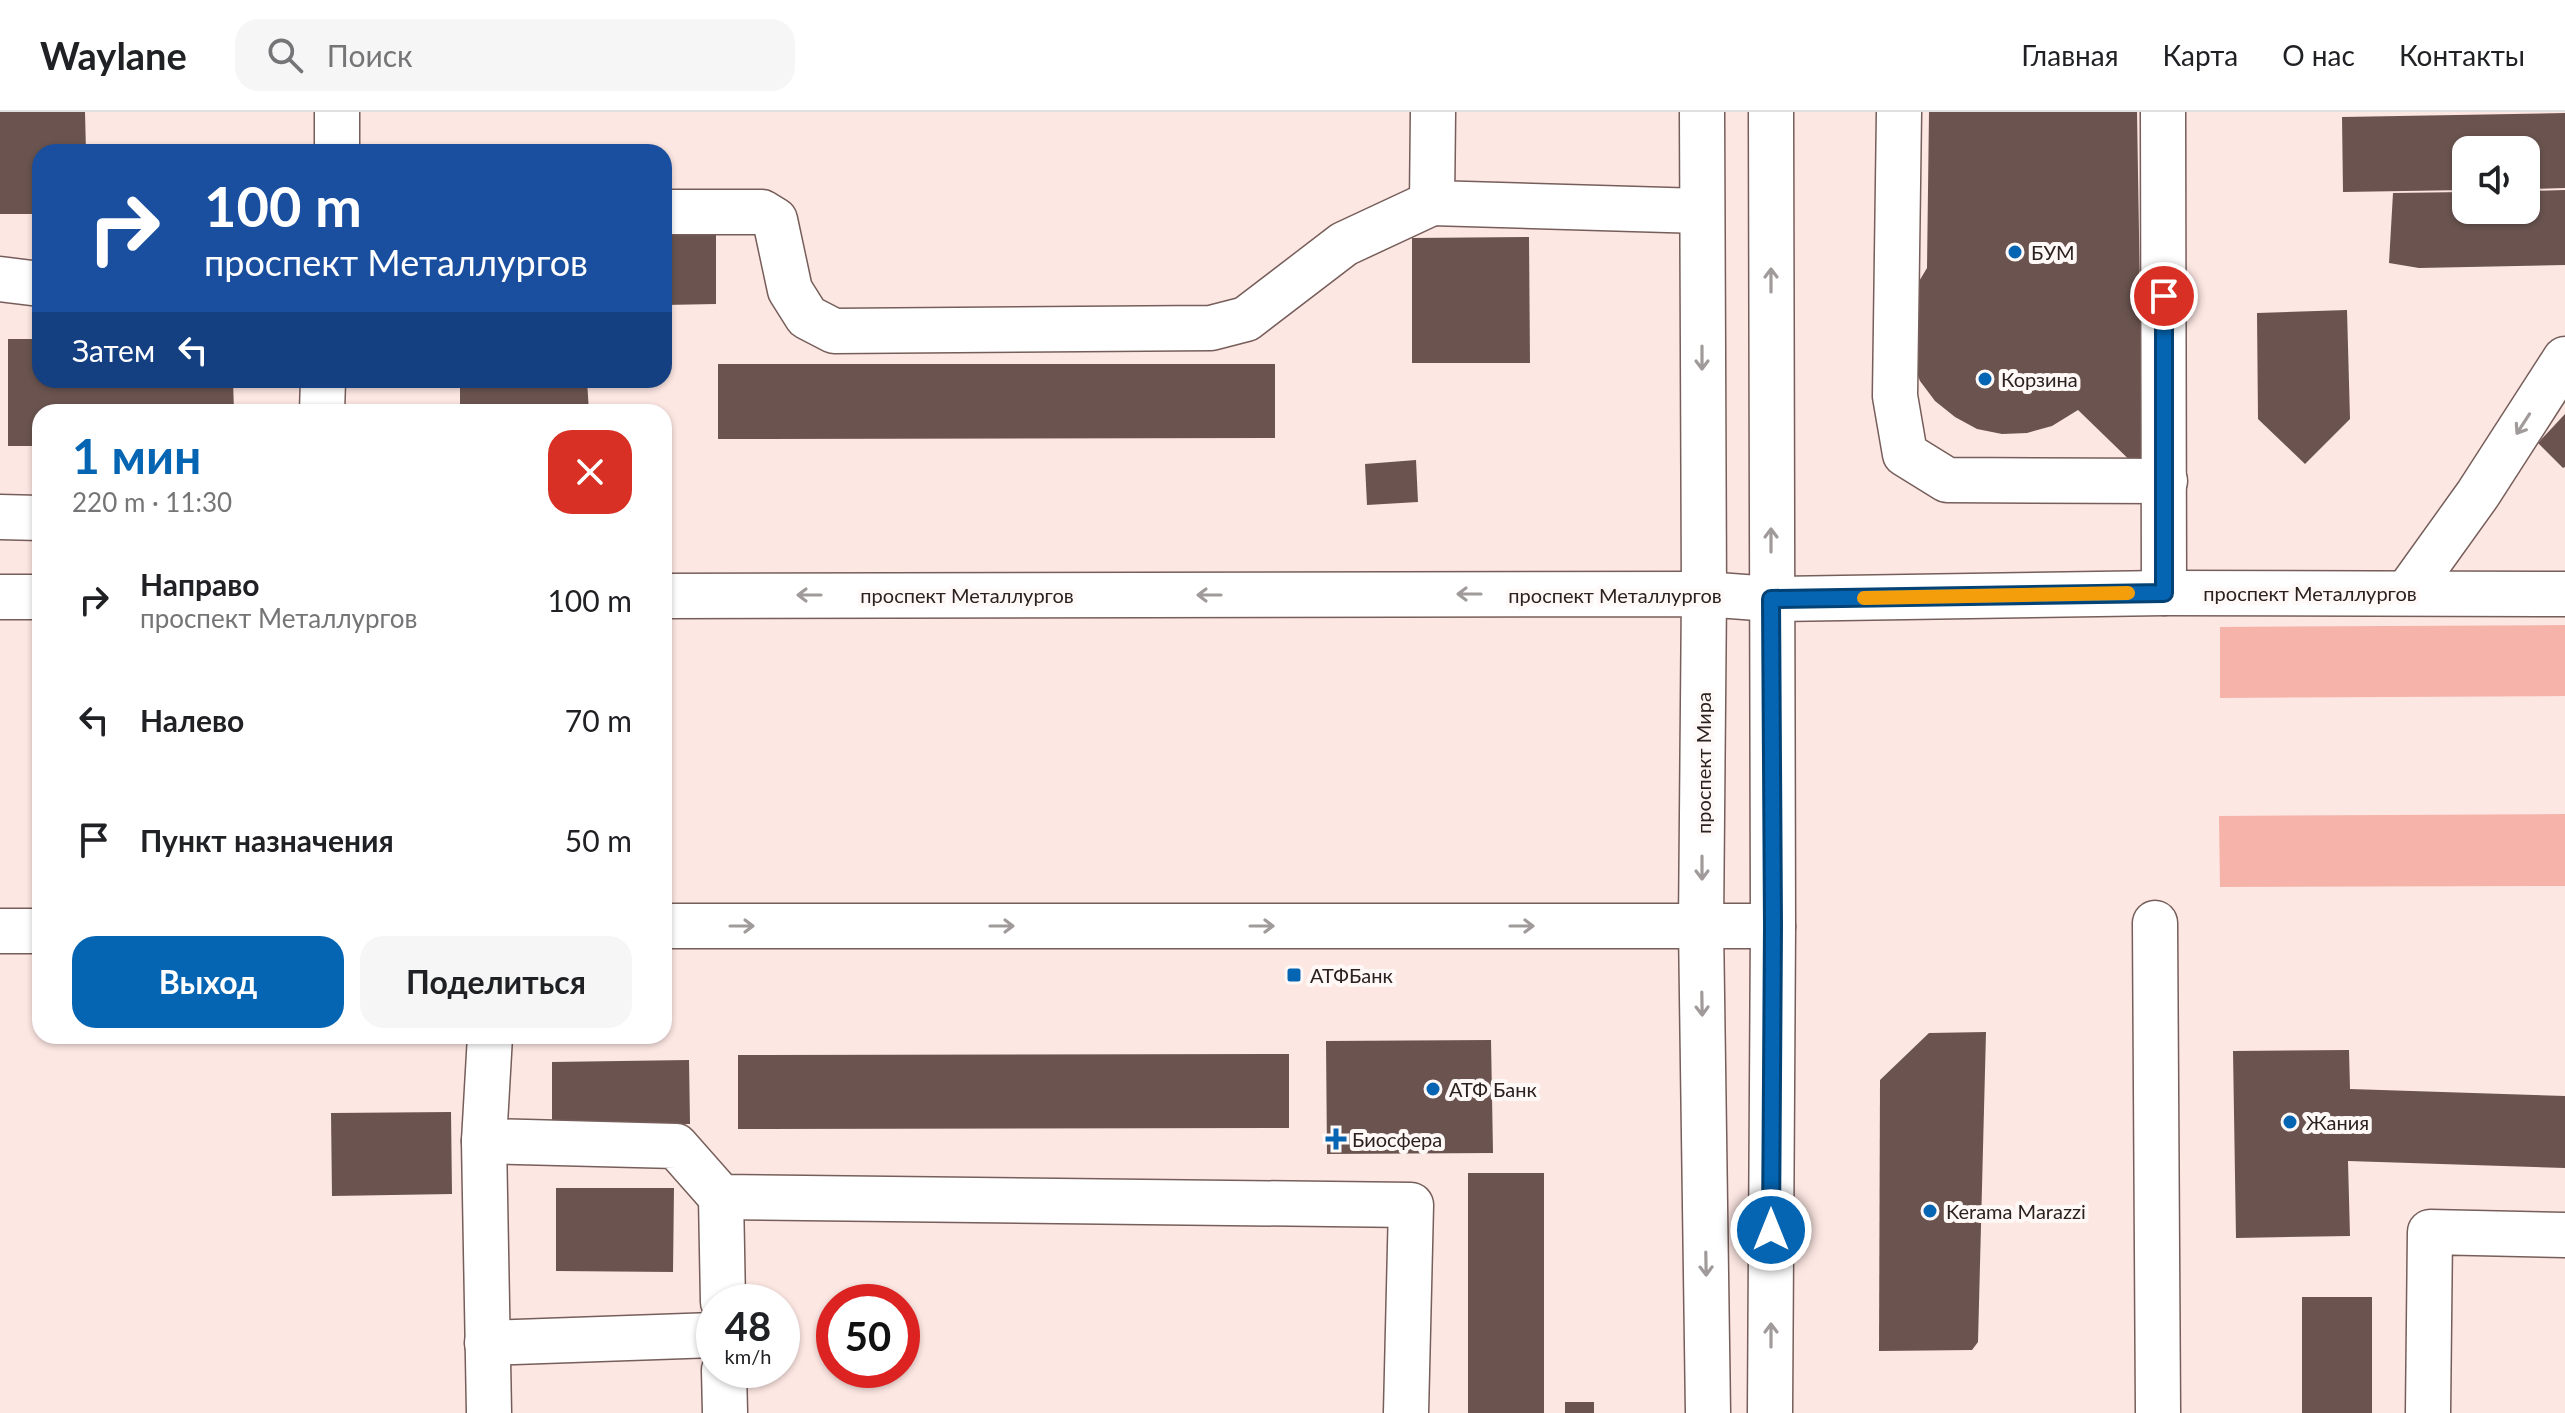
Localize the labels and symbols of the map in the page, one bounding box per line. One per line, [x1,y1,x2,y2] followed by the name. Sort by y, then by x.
[2031,240,2074,264] place label: БУМ
[2006,243,2024,261] marker: БУМ
[2130,262,2198,330] pin
[1763,267,1779,294] one-way arrow
[1694,344,1710,371] one-way arrow
[2001,367,2078,391] place label: Корзина
[1976,370,1994,388] marker: Корзина
[2514,413,2531,435] one-way arrow
[1763,527,1779,554] one-way arrow
[2203,581,2417,605] street label: проспект Металлургов
[860,583,1074,607] street label: проспект Металлургов
[1508,583,1722,607] street label: проспект Металлургов
[1456,586,1483,602] one-way arrow
[1196,587,1223,603] one-way arrow
[796,588,823,603] one-way arrow
[1691,692,1715,834] street label: проспект Мира
[1694,854,1710,881] one-way arrow
[728,918,755,934] one-way arrow
[988,918,1015,934] one-way arrow
[1248,918,1275,934] one-way arrow
[1508,918,1535,934] one-way arrow
[1310,963,1393,987] place label: АТФБанк
[1285,966,1303,984] marker: АТФБанк
[1694,990,1710,1017] one-way arrow
[1449,1077,1538,1101] place label: АТФ Банк
[1424,1080,1442,1098] marker: АТФ Банк
[2306,1110,2369,1134] place label: Жания
[2281,1113,2299,1131] marker: Жания
[1352,1127,1442,1151] place label: Биосфера
[1327,1130,1345,1148] marker: Биосфера
[1729,1188,1813,1272] position arrow
[1946,1199,2086,1223] place label: Kerama Marazzi
[1921,1202,1939,1220] marker: Kerama Marazzi
[1698,1250,1714,1277] one-way arrow
[816,1284,920,1388] speed limit sign: 50
[1763,1322,1779,1349] one-way arrow

